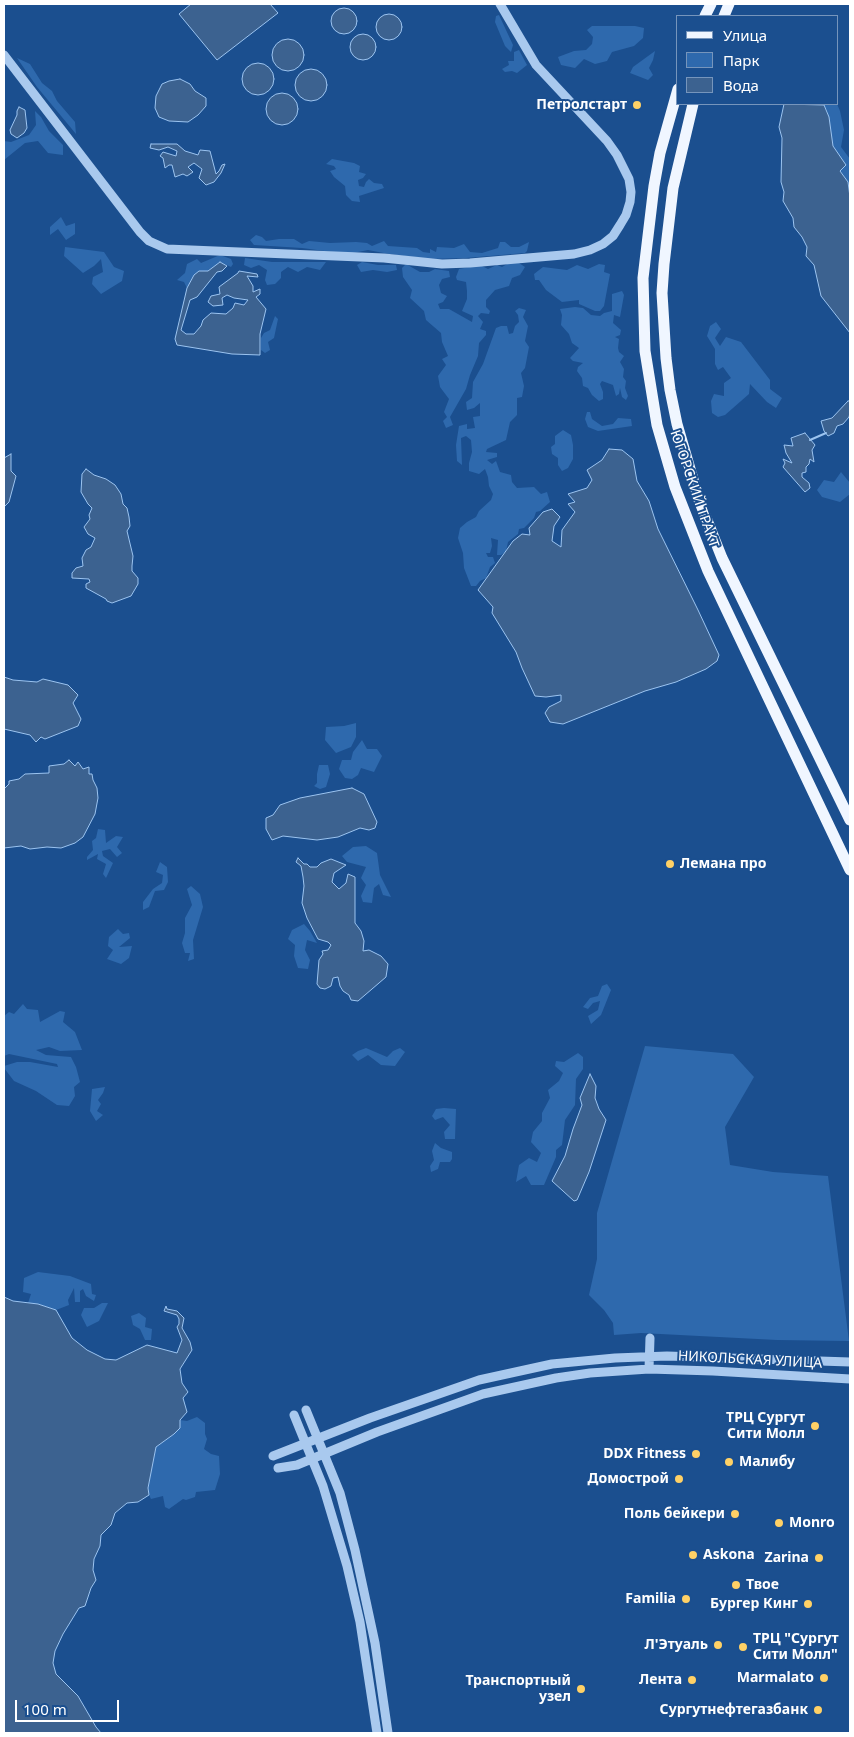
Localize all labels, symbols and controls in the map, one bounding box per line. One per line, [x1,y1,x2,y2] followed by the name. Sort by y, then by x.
[676,15,839,105] legend
[723,25,767,45] text: Улица
[723,50,759,70] text: Парк
[723,75,759,95] text: Вода
[536,97,627,113] place label: Петролстарт
[631,99,643,111] marker: Петролстарт
[666,428,722,550] street label: ЮГОРСКИЙ ТРАКТ
[680,856,766,872] place label: Лемана про
[664,858,676,870] marker: Лемана про
[677,1348,823,1372] street label: НИКОЛЬСКАЯ УЛИЦА
[726,1410,805,1442] place label: ТРЦ Сургут Сити Молл
[809,1420,821,1432] marker: ТРЦ Сургут Сити Молл
[603,1446,686,1462] place label: DDX Fitness
[690,1448,702,1460] marker: DDX Fitness
[739,1454,795,1470] place label: Малибу
[723,1456,735,1468] marker: Малибу
[588,1471,669,1487] place label: Домострой
[673,1473,685,1485] marker: Домострой
[624,1506,725,1522] place label: Поль бейкери
[729,1508,741,1520] marker: Поль бейкери
[789,1515,835,1531] place label: Monro
[773,1517,785,1529] marker: Monro
[703,1547,755,1563] place label: Askona
[687,1549,699,1561] marker: Askona
[765,1550,809,1566] place label: Zarina
[813,1552,825,1564] marker: Zarina
[746,1577,779,1593] place label: Твое
[730,1579,742,1591] marker: Твое
[625,1591,676,1607] place label: Familia
[680,1593,692,1605] marker: Familia
[710,1596,798,1612] place label: Бургер Кинг
[802,1598,814,1610] marker: Бургер Кинг
[753,1631,839,1664] place label: ТРЦ "Сургут Сити Молл"
[645,1637,708,1653] place label: Л'Этуаль
[712,1639,724,1651] marker: Л'Этуаль
[737,1641,749,1653] marker: ТРЦ "Сургут Сити Молл"
[737,1670,814,1686] place label: Marmalato
[639,1672,682,1688] place label: Лента
[818,1672,830,1684] marker: Marmalato
[465,1673,571,1705] place label: Транспортный узел
[686,1674,698,1686] marker: Лента
[575,1683,587,1695] marker: Транспортный узел
[18,1690,121,1722] scale bar
[23,1699,67,1719] text: 100 m
[660,1702,808,1718] place label: Сургутнефтегазбанк
[812,1704,824,1716] marker: Сургутнефтегазбанк

